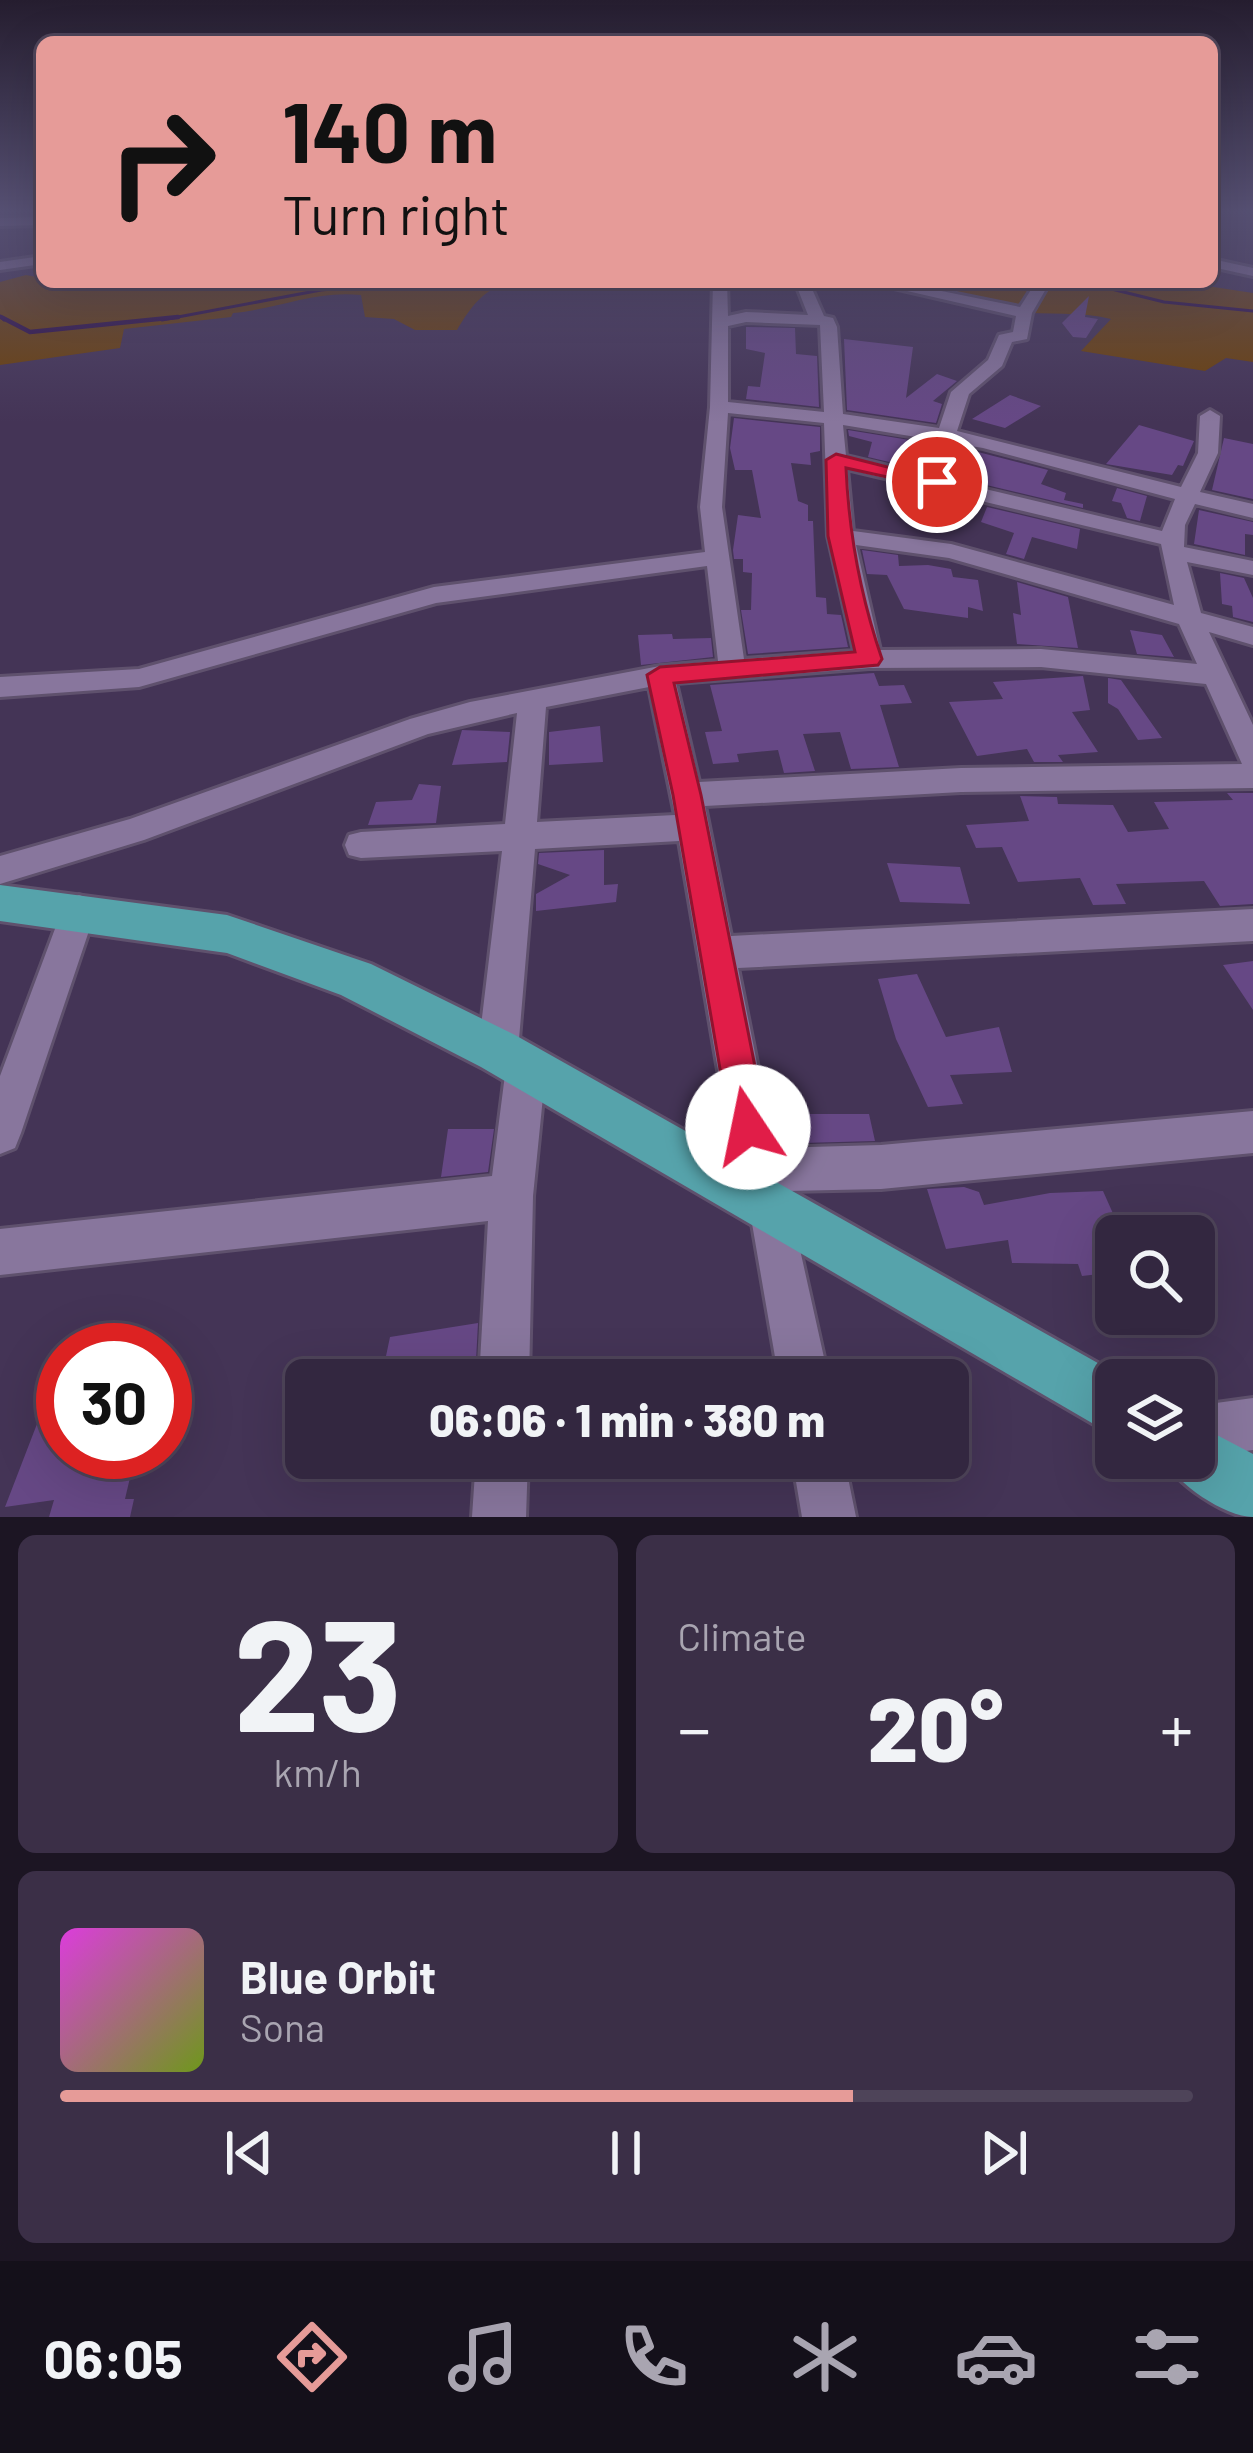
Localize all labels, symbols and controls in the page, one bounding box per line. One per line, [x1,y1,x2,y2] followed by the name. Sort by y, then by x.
[282,79,497,180] text: 140 m
[84,84,240,240] icon: right
[282,181,510,246] text: Turn right
[886,431,988,533] pin
[904,449,970,515] icon: arrive
[685,1064,811,1190] position arrow
[1095,1215,1215,1479] map controls
[1095,1215,1215,1335] button: search
[36,1323,192,1479] speed limit sign: 30
[1095,1359,1215,1479] button: layers
[429,1392,825,1446] text: 06:06 · 1 min · 380 m
[233,1576,402,1763] text: 23
[678,1612,807,1659] text: Climate
[867,1672,1003,1780] text: 20°
[678,1687,711,1766] text: −
[1160,1687,1193,1766] text: +
[274,1748,362,1795] text: km/h
[240,1949,436,2003] text: Blue Orbit
[240,2003,325,2050] text: Sona
[216,2120,282,2186] icon: previous
[593,2120,659,2186] icon: pause
[971,2120,1037,2186] icon: next
[270,2315,354,2399] icon: directions
[441,2315,525,2399] icon: music
[612,2315,696,2399] icon: phone
[783,2315,867,2399] icon: climate
[954,2315,1038,2399] icon: car
[1125,2315,1209,2399] icon: filters
[44,2325,183,2390] text: 06:05

